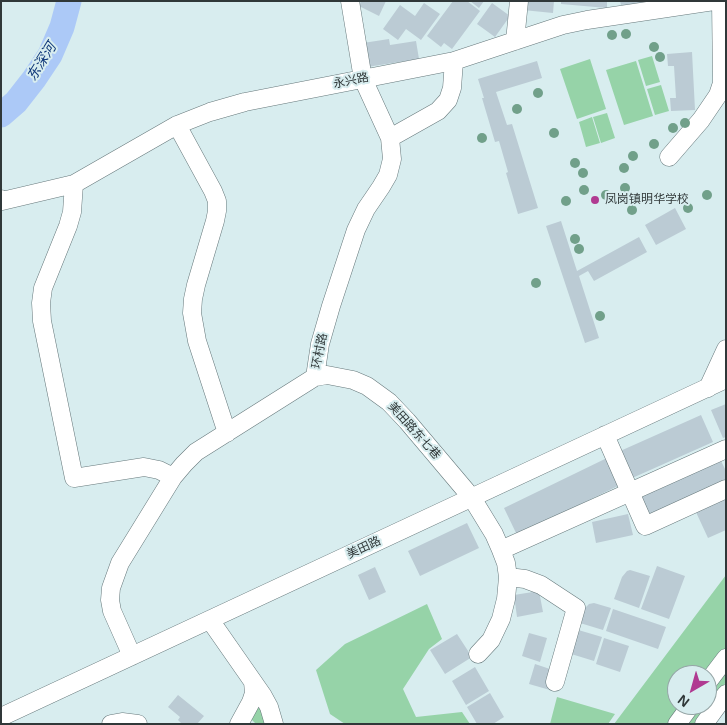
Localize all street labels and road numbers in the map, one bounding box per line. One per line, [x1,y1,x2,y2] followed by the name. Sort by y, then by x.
[332,70,370,92] street label: 永兴路
[309,332,331,370] street label: 环村路
[385,399,443,463] street label: 美田路东七巷
[345,534,383,562] street label: 美田路

